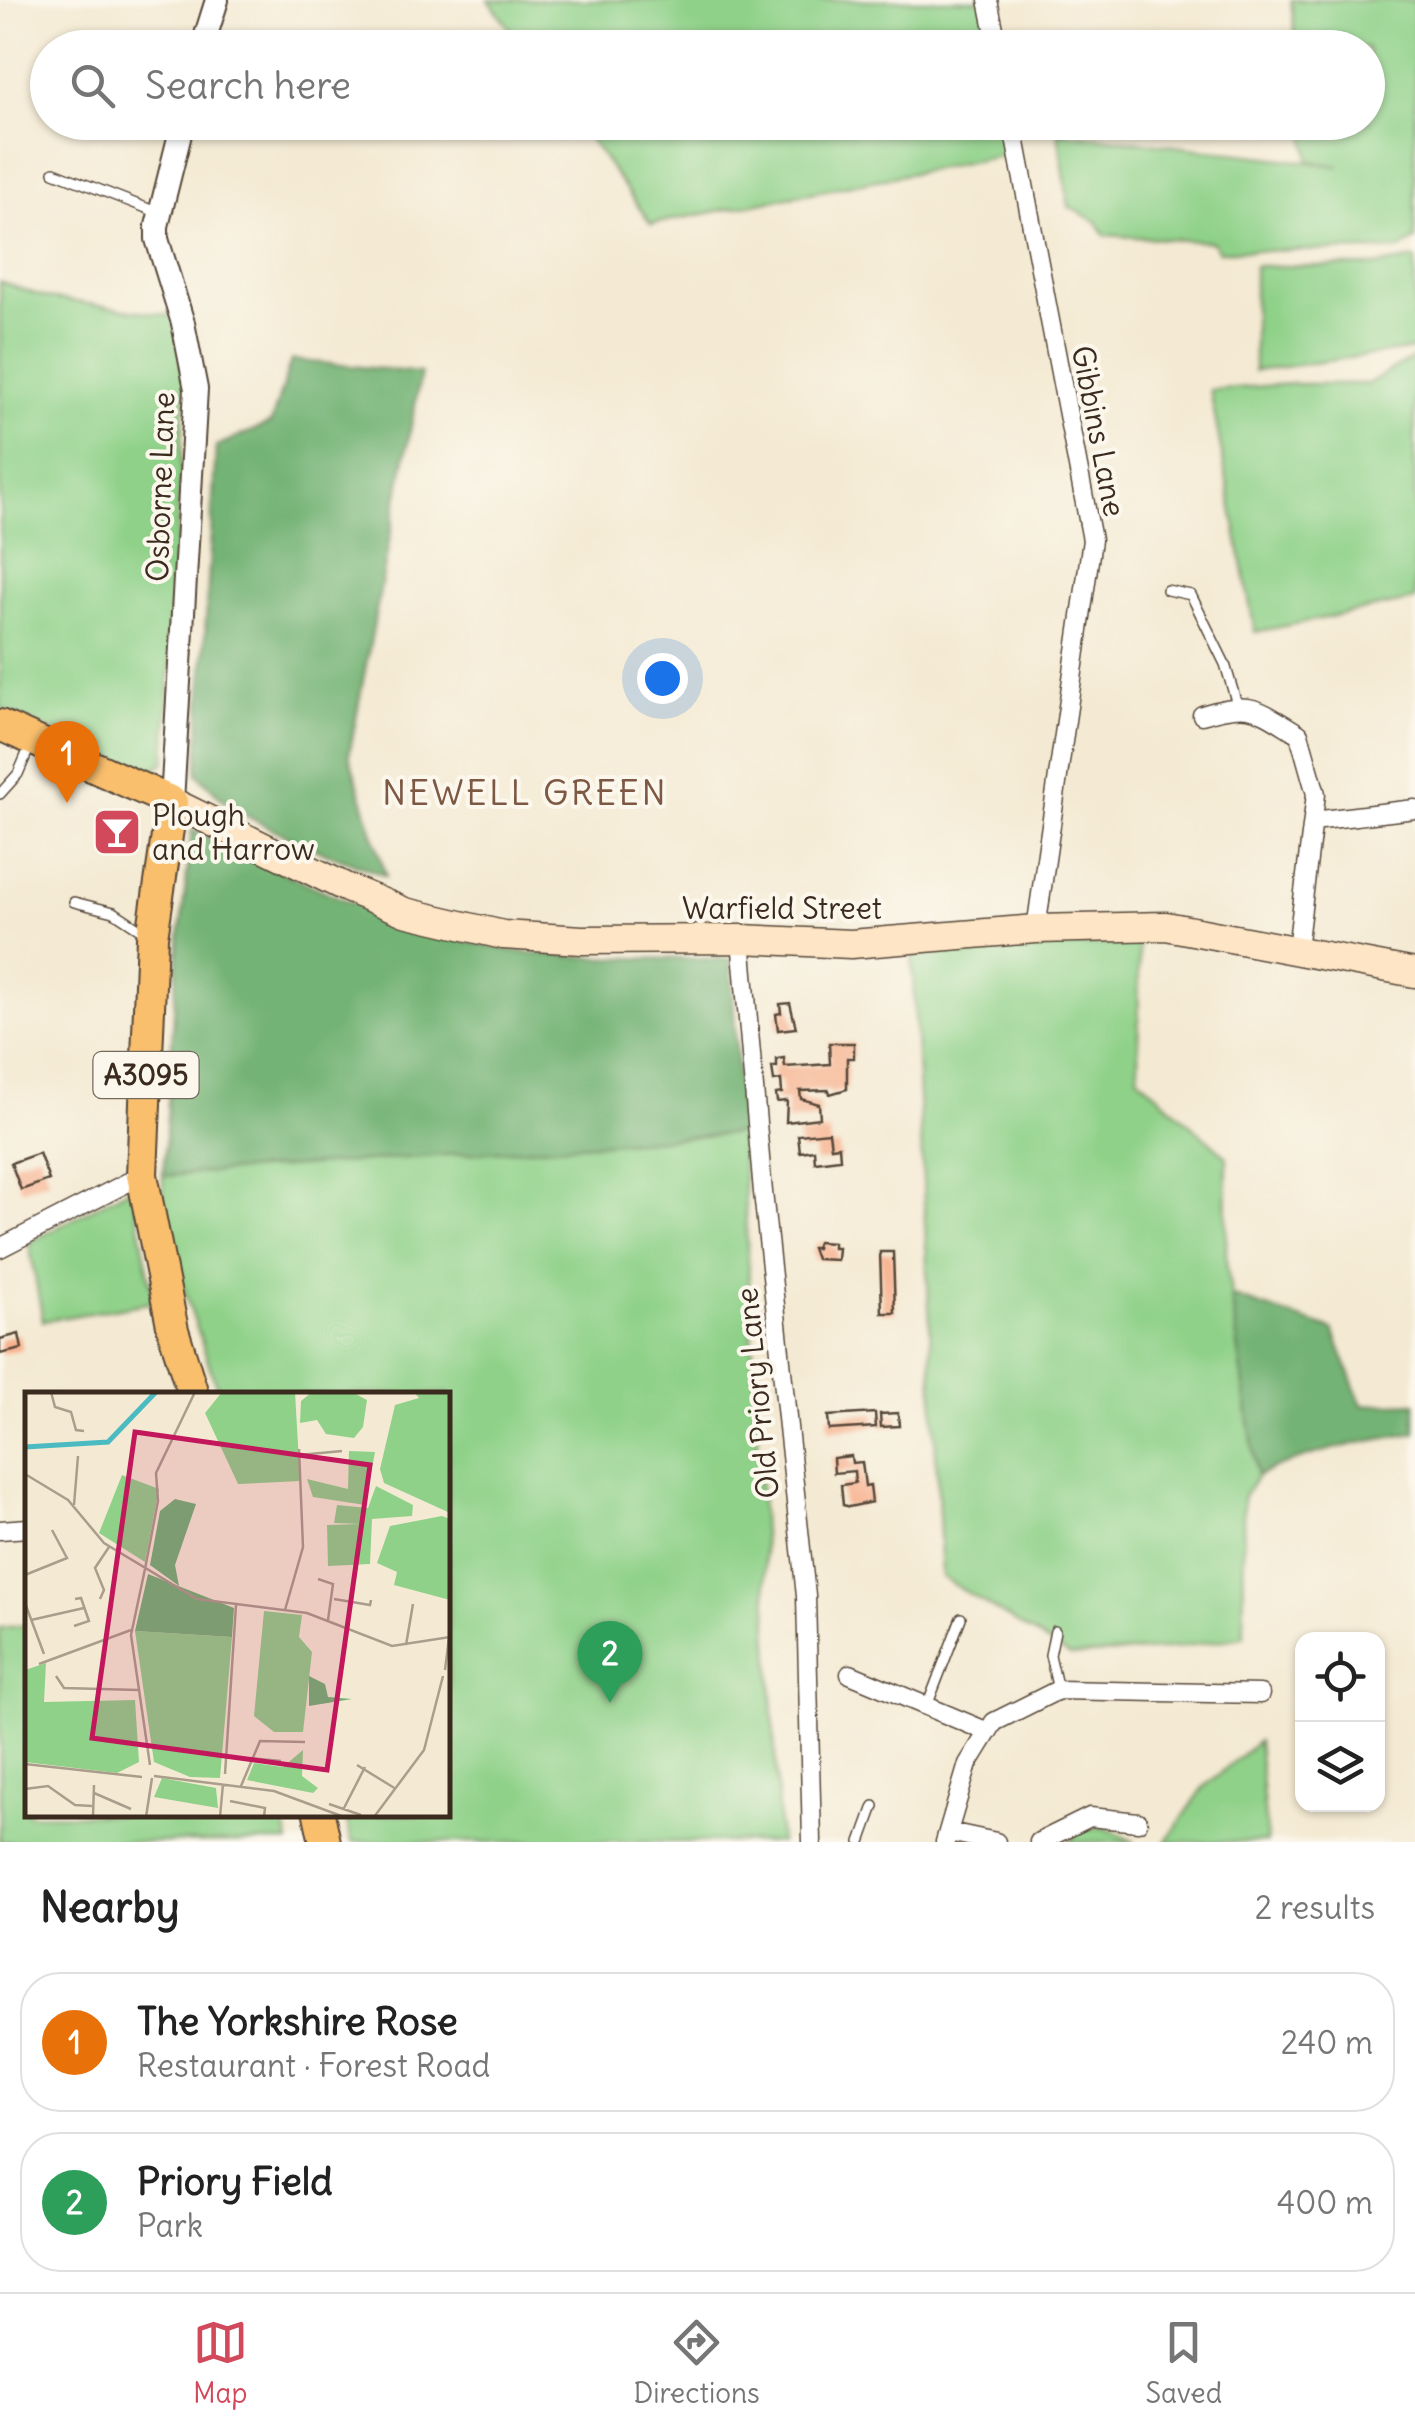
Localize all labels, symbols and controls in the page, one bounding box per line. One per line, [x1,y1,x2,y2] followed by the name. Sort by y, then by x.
[30,30,1385,140] search box
[65,58,120,113] icon: search
[145,62,351,109] text: Search here
[1064,342,1134,520] street label: Gibbins Lane
[138,391,182,583] street label: Osborne Lane
[637,653,688,704] your location
[34,720,100,803] pin: 1
[382,770,668,814] district label: NEWELL GREEN
[152,796,315,868] place label: Plough and Harrow
[91,806,143,858] bar icon: Plough and Harrow
[682,889,882,927] street label: Warfield Street
[94,1052,198,1098] road number: A3095
[727,1286,787,1500] street label: Old Priory Lane
[25,1392,450,1817] inset map
[578,1620,642,1703] pin: 2
[1295,1632,1385,1812] map controls
[1295,1632,1385,1722] button: locate
[1295,1722,1385,1812] button: layers
[40,1881,179,1933] text: Nearby
[1255,1887,1375,1928] text: 2 results
[137,1998,458,2045] text: The Yorkshire Rose
[68,2022,81,2063] text: 1
[1281,2022,1373,2063] text: 240 m
[137,2045,490,2086] text: Restaurant · Forest Road
[137,2158,333,2205] text: Priory Field
[66,2182,83,2223] text: 2
[1277,2182,1373,2223] text: 400 m
[137,2205,203,2246] text: Park
[193,2315,248,2411] tab: Map
[633,2315,760,2411] tab: Directions
[1145,2315,1222,2411] tab: Saved

